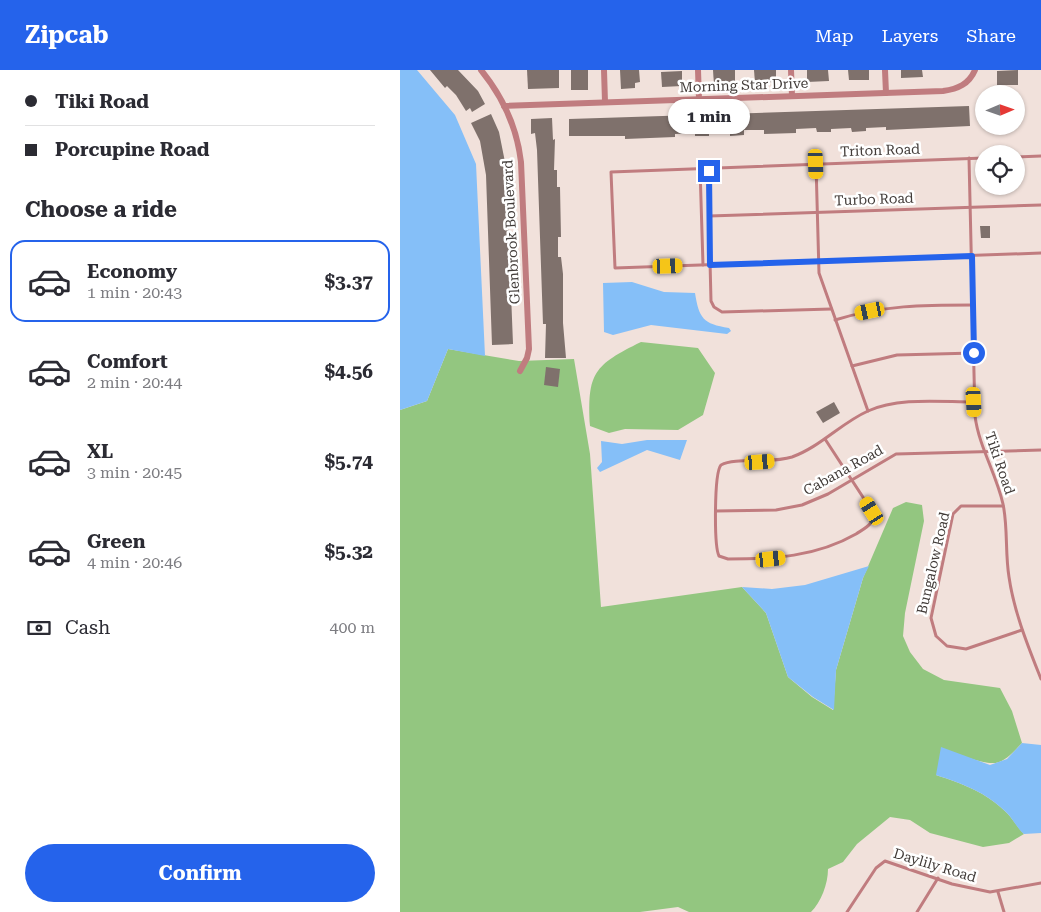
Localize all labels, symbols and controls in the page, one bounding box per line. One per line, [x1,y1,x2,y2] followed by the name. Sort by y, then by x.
[25,21,109,49] text: Zipcab
[815,25,854,46] text: Map
[882,25,938,46] text: Layers
[966,25,1016,46] text: Share
[679,75,809,95] street label: Morning Star Drive
[975,85,1025,135] north arrow
[975,85,1025,195] map controls
[55,90,149,113] text: Tiki Road
[668,98,750,134] callout: 1 min
[687,107,731,126] text: 1 min
[55,138,209,161] text: Porcupine Road
[840,141,920,159] street label: Triton Road
[975,145,1025,195] button: locate
[807,149,824,179] car
[499,159,523,305] street label: Glenbrook Boulevard
[698,160,720,182] route end
[834,190,914,208] street label: Turbo Road
[25,197,177,222] text: Choose a ride
[652,258,683,274] car
[27,259,72,304] icon: car
[87,260,177,283] text: Economy
[324,270,373,293] text: $3.37
[87,283,182,302] text: 1 min · 20:43
[853,301,886,321] car
[963,342,985,364] route start
[27,349,72,394] icon: car
[87,350,168,373] text: Comfort
[324,360,373,383] text: $4.56
[87,373,182,392] text: 2 min · 20:44
[965,387,982,417] car
[982,430,1018,496] street label: Tiki Road
[27,439,72,484] icon: car
[87,440,113,463] text: XL
[800,442,886,498] street label: Cabana Road
[324,450,373,473] text: $5.74
[744,453,775,471] car
[87,463,182,482] text: 3 min · 20:45
[857,494,886,528] car
[913,510,953,616] street label: Bungalow Road
[27,529,72,574] icon: car
[87,530,145,553] text: Green
[324,540,373,563] text: $5.32
[755,550,786,568] car
[87,553,182,572] text: 4 min · 20:46
[25,614,53,642] icon: cash
[65,616,110,639] text: Cash
[329,618,375,637] text: 400 m
[25,844,375,902] button: Confirm
[892,845,978,885] street label: Daylily Road

